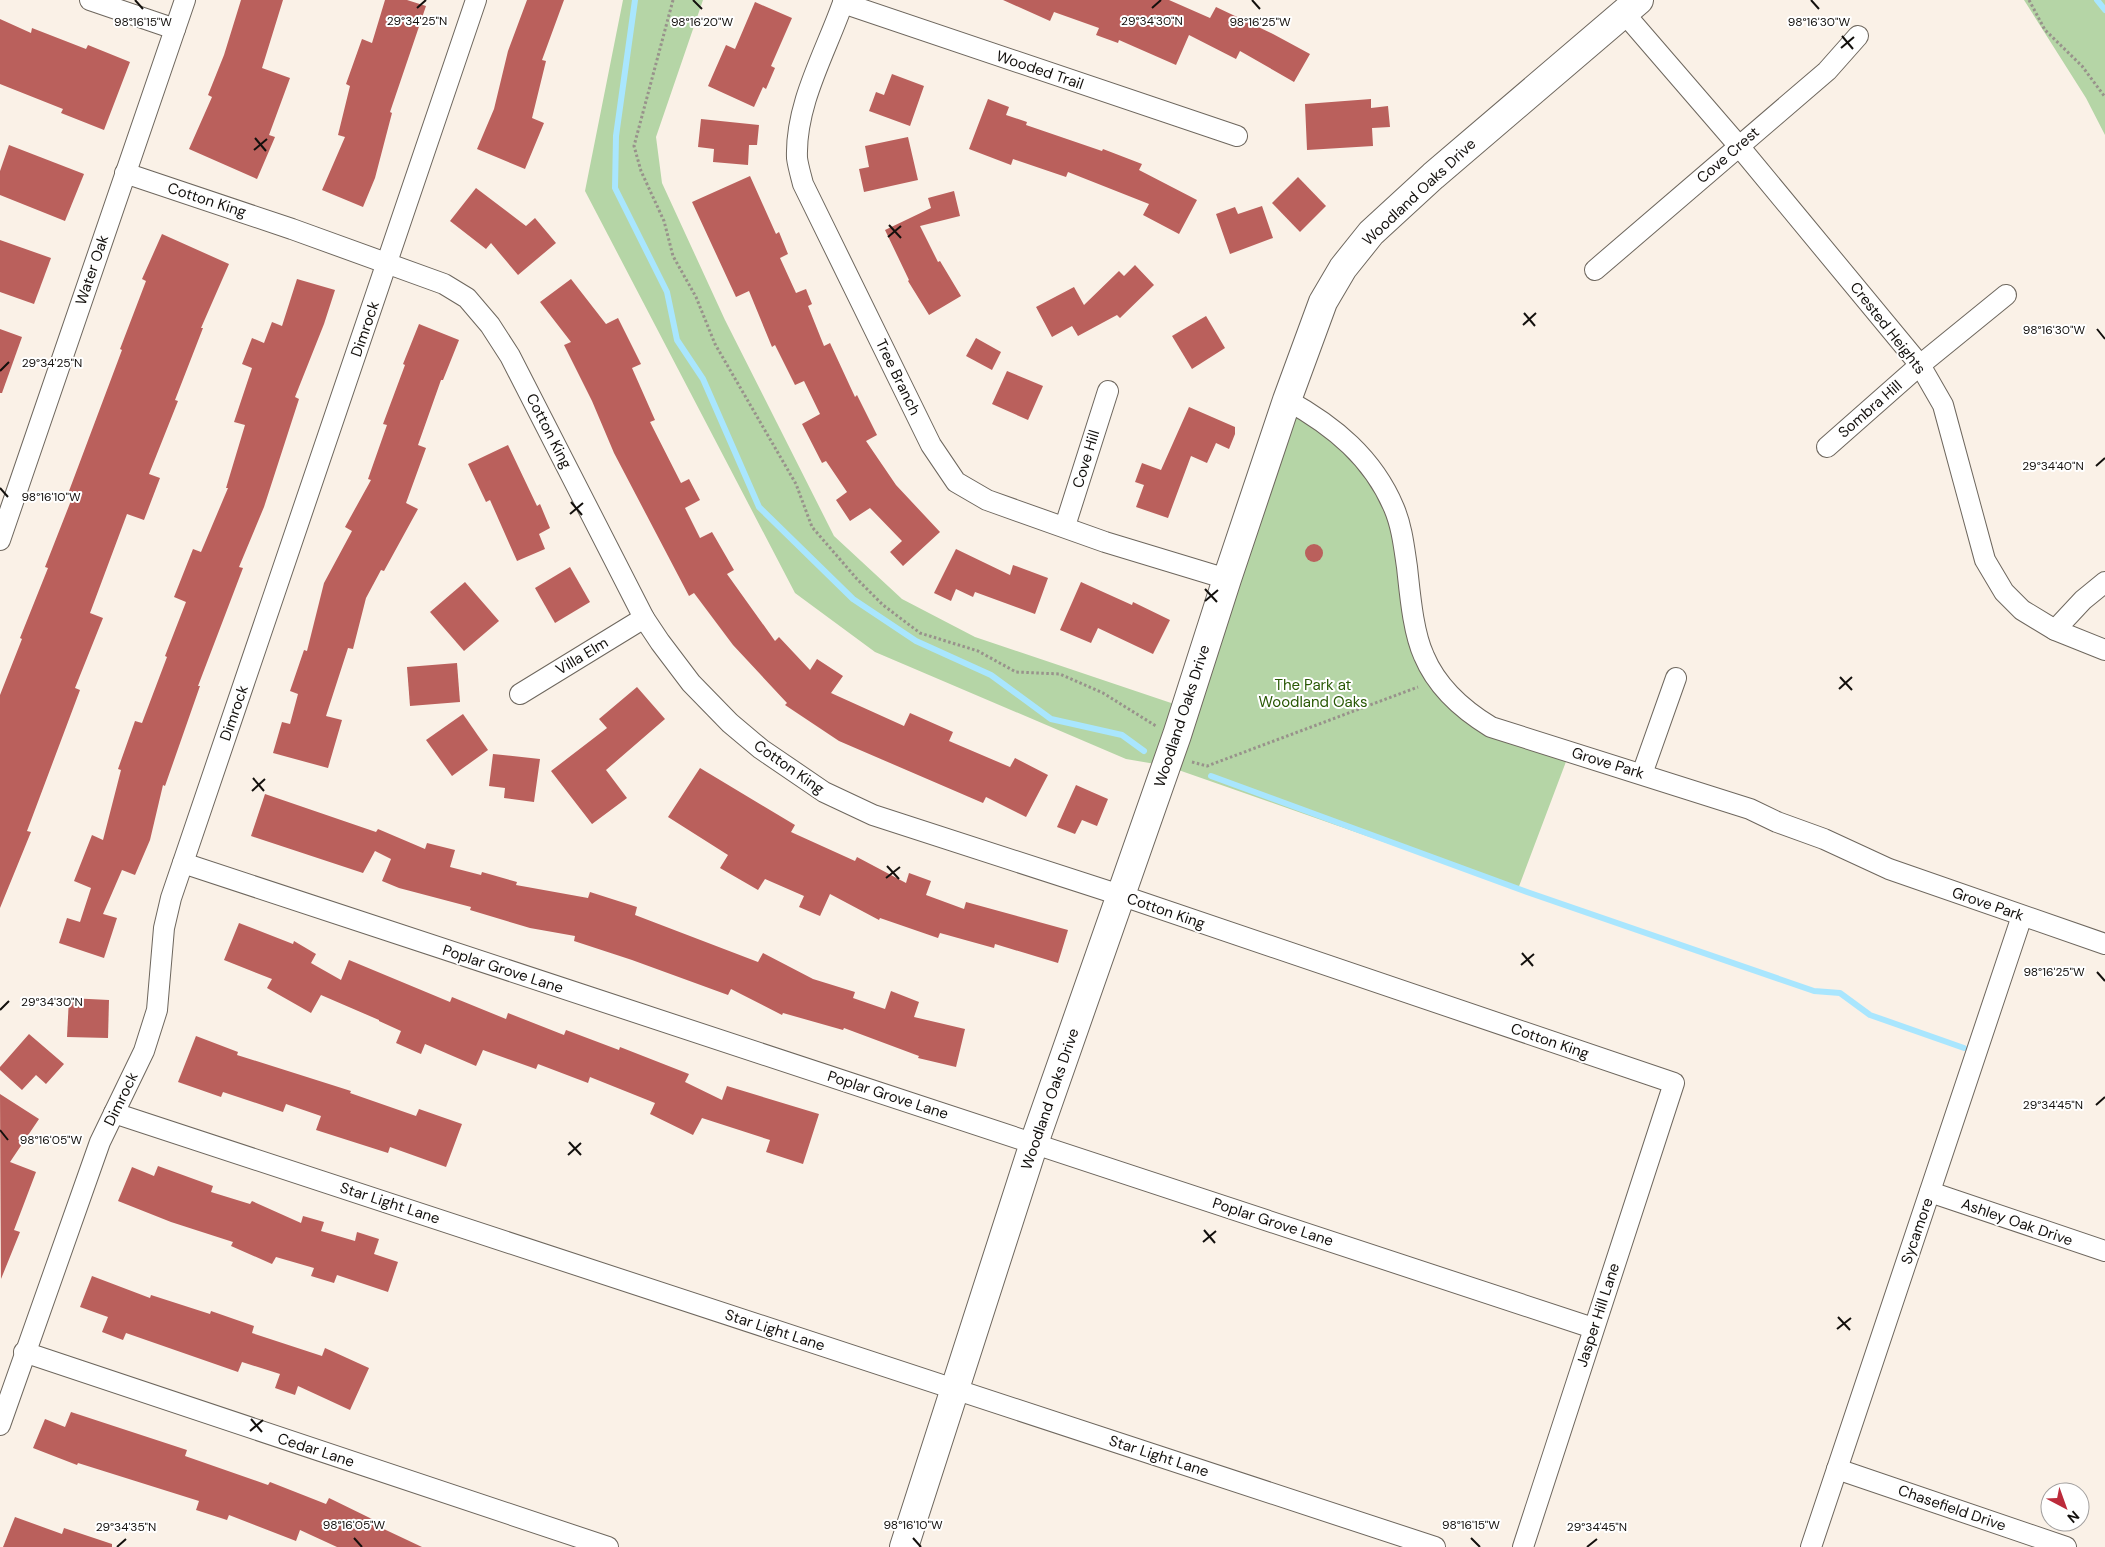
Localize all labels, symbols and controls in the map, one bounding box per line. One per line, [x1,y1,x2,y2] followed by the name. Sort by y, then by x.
[387,13,447,29] text: 29°34'25"N
[1121,13,1183,29] text: 29°34'30"N
[114,14,172,30] text: 98°16'15"W
[671,14,733,30] text: 98°16'20"W
[1229,14,1291,30] text: 98°16'25"W
[1788,14,1851,30] text: 98°16'30"W
[994,46,1086,94] street label: Wooded Trail
[1692,122,1764,188] street label: Cove Crest
[1358,134,1480,250] street label: Woodland Oaks Drive
[165,178,249,222] street label: Cotton King
[71,232,113,308] street label: Water Oak
[1846,278,1930,378] street label: Crested Heights
[346,298,384,359] street label: Dimrock
[2023,322,2086,338] text: 98°16'30"W
[871,336,925,418] street label: Tree Branch
[22,355,82,371] text: 29°34'25"N
[1834,376,1906,442] street label: Sombra Hill
[522,390,576,472] street label: Cotton King
[1068,427,1104,491] street label: Cove Hill
[2022,458,2084,474] text: 29°34'40"N
[22,489,81,505] text: 98°16'10"W
[552,633,612,679] street label: Villa Elm
[1150,642,1214,790] street label: Woodland Oaks Drive
[1259,675,1367,712] park label: The Park at Woodland Oaks
[215,682,253,743] street label: Dimrock
[750,735,828,799] street label: Cotton King
[1569,742,1647,784] street label: Grove Park
[1949,882,2027,926] street label: Grove Park
[1124,888,1208,934] street label: Cotton King
[440,940,566,998] street label: Poplar Grove Lane
[2023,964,2085,980] text: 98°16'25"W
[21,994,83,1010] text: 29°34'30"N
[1508,1018,1592,1064] street label: Cotton King
[1016,1026,1084,1172] street label: Woodland Oaks Drive
[825,1066,951,1124] street label: Poplar Grove Lane
[99,1068,143,1129] street label: Dimrock
[2023,1097,2083,1113] text: 29°34'45"N
[20,1132,83,1148] text: 98°16'05"W
[338,1177,442,1229] street label: Star Light Lane
[1210,1193,1336,1251] street label: Poplar Grove Lane
[1958,1194,2076,1250] street label: Ashley Oak Drive
[1896,1195,1938,1267] street label: Sycamore
[1572,1260,1624,1370] street label: Jasper Hill Lane
[723,1304,827,1356] street label: Star Light Lane
[275,1428,357,1472] street label: Cedar Lane
[1107,1430,1211,1482] street label: Star Light Lane
[1895,1480,2009,1536] street label: Chasefield Drive
[2040,1482,2090,1532] north arrow
[2064,1507,2083,1527] text: N
[323,1517,386,1533] text: 98°16'05"W
[884,1517,943,1533] text: 98°16'10"W
[1442,1517,1500,1533] text: 98°16'15"W
[96,1519,156,1535] text: 29°34'35"N
[1567,1519,1627,1535] text: 29°34'45"N

